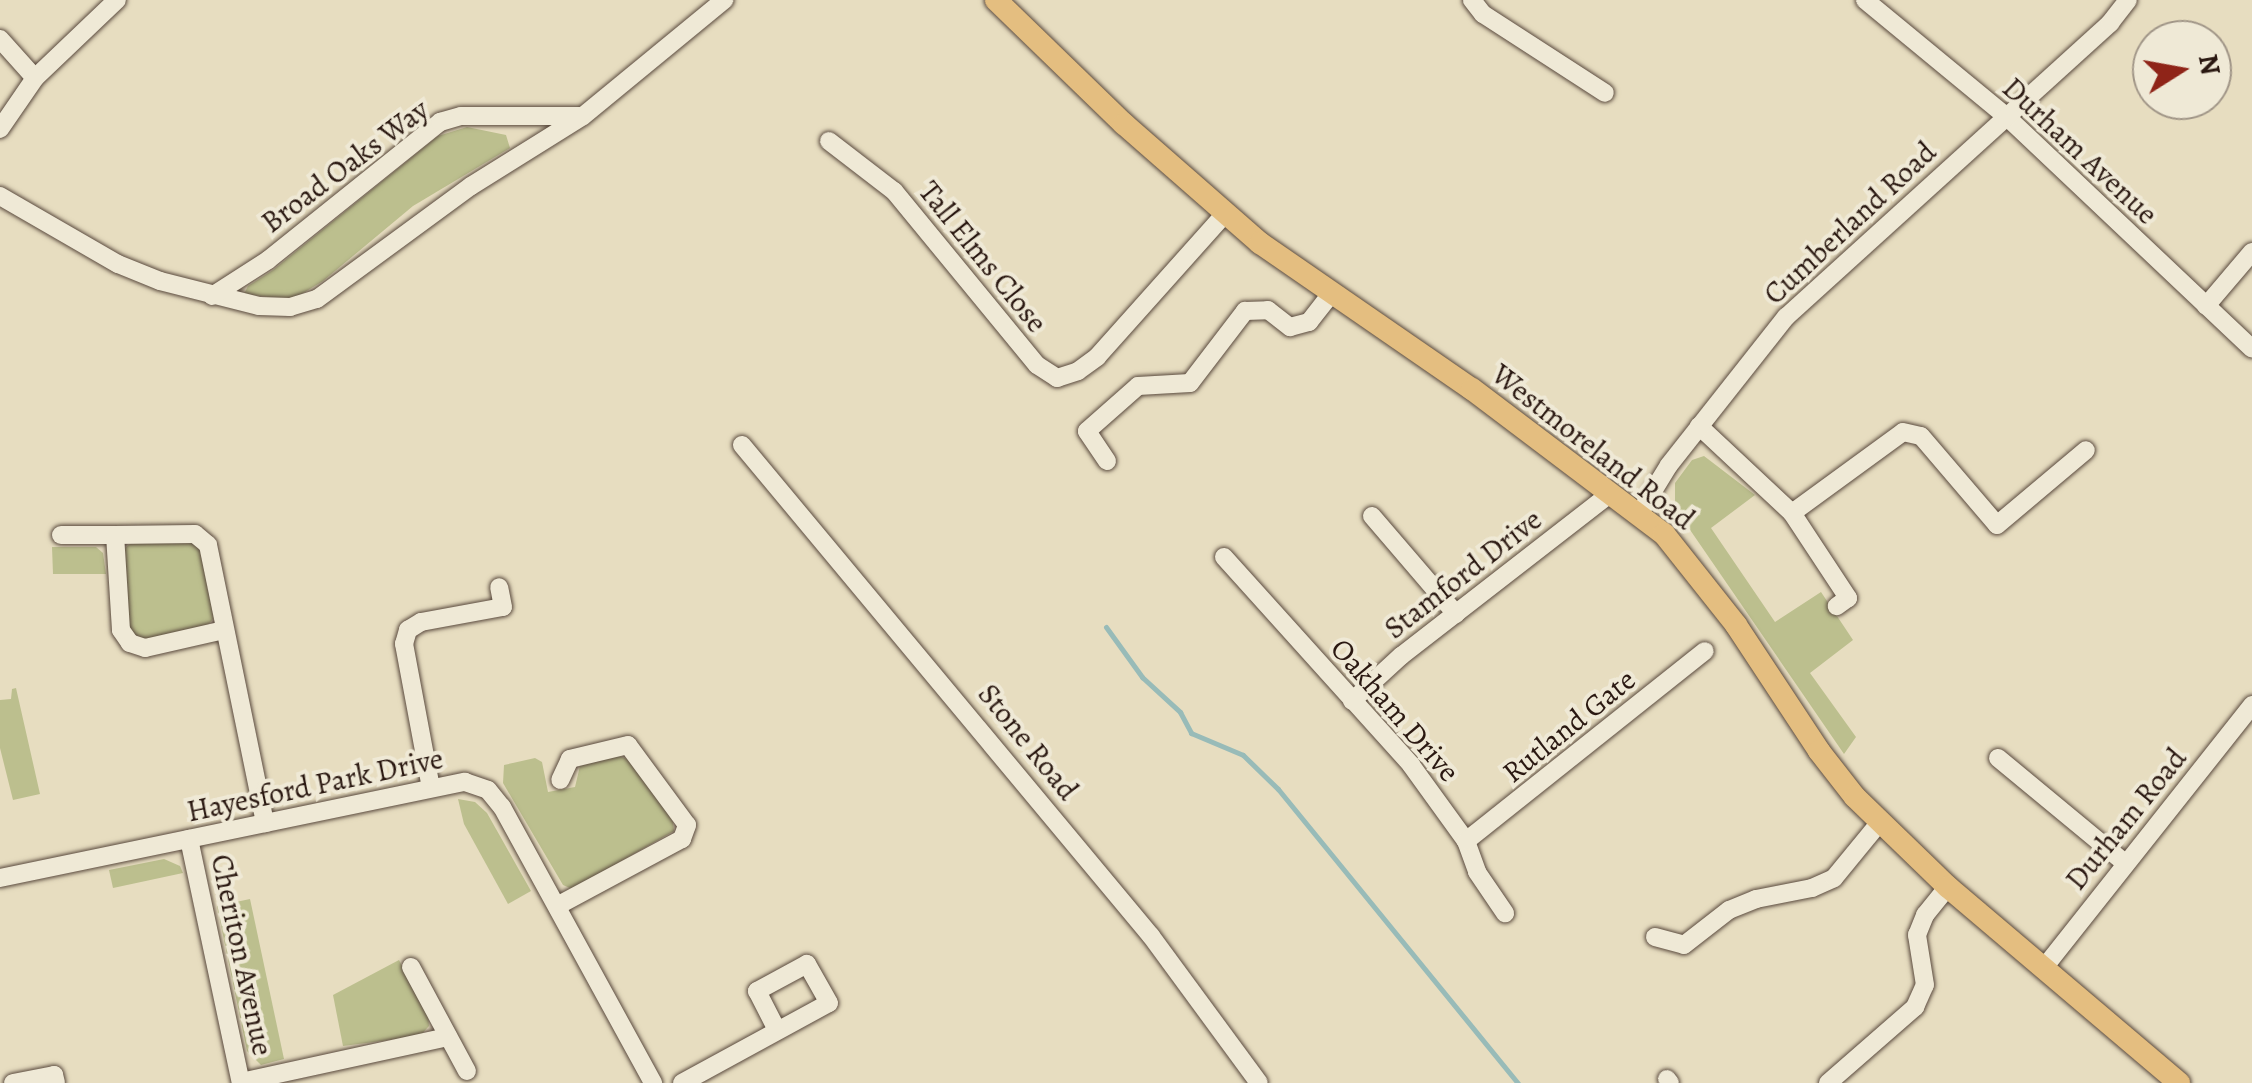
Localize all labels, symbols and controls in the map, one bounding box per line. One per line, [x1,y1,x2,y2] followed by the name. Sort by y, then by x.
[2132,20,2232,120] north arrow
[2189,51,2230,78] text: N
[1995,70,2165,232] street label: Durham Avenue
[254,92,436,240] street label: Broad Oaks Way
[1756,134,1944,312] street label: Cumberland Road
[911,174,1055,340] street label: Tall Elms Close
[1484,357,1702,537] street label: Westmoreland Road
[1377,501,1549,647] street label: Stamford Drive
[1323,631,1467,789] street label: Oakham Drive
[1495,662,1643,790] street label: Rutland Gate
[970,677,1086,807] street label: Stone Road
[184,740,446,830] street label: Hayesford Park Drive
[2058,741,2194,897] street label: Durham Road
[203,851,281,1059] street label: Cheriton Avenue

